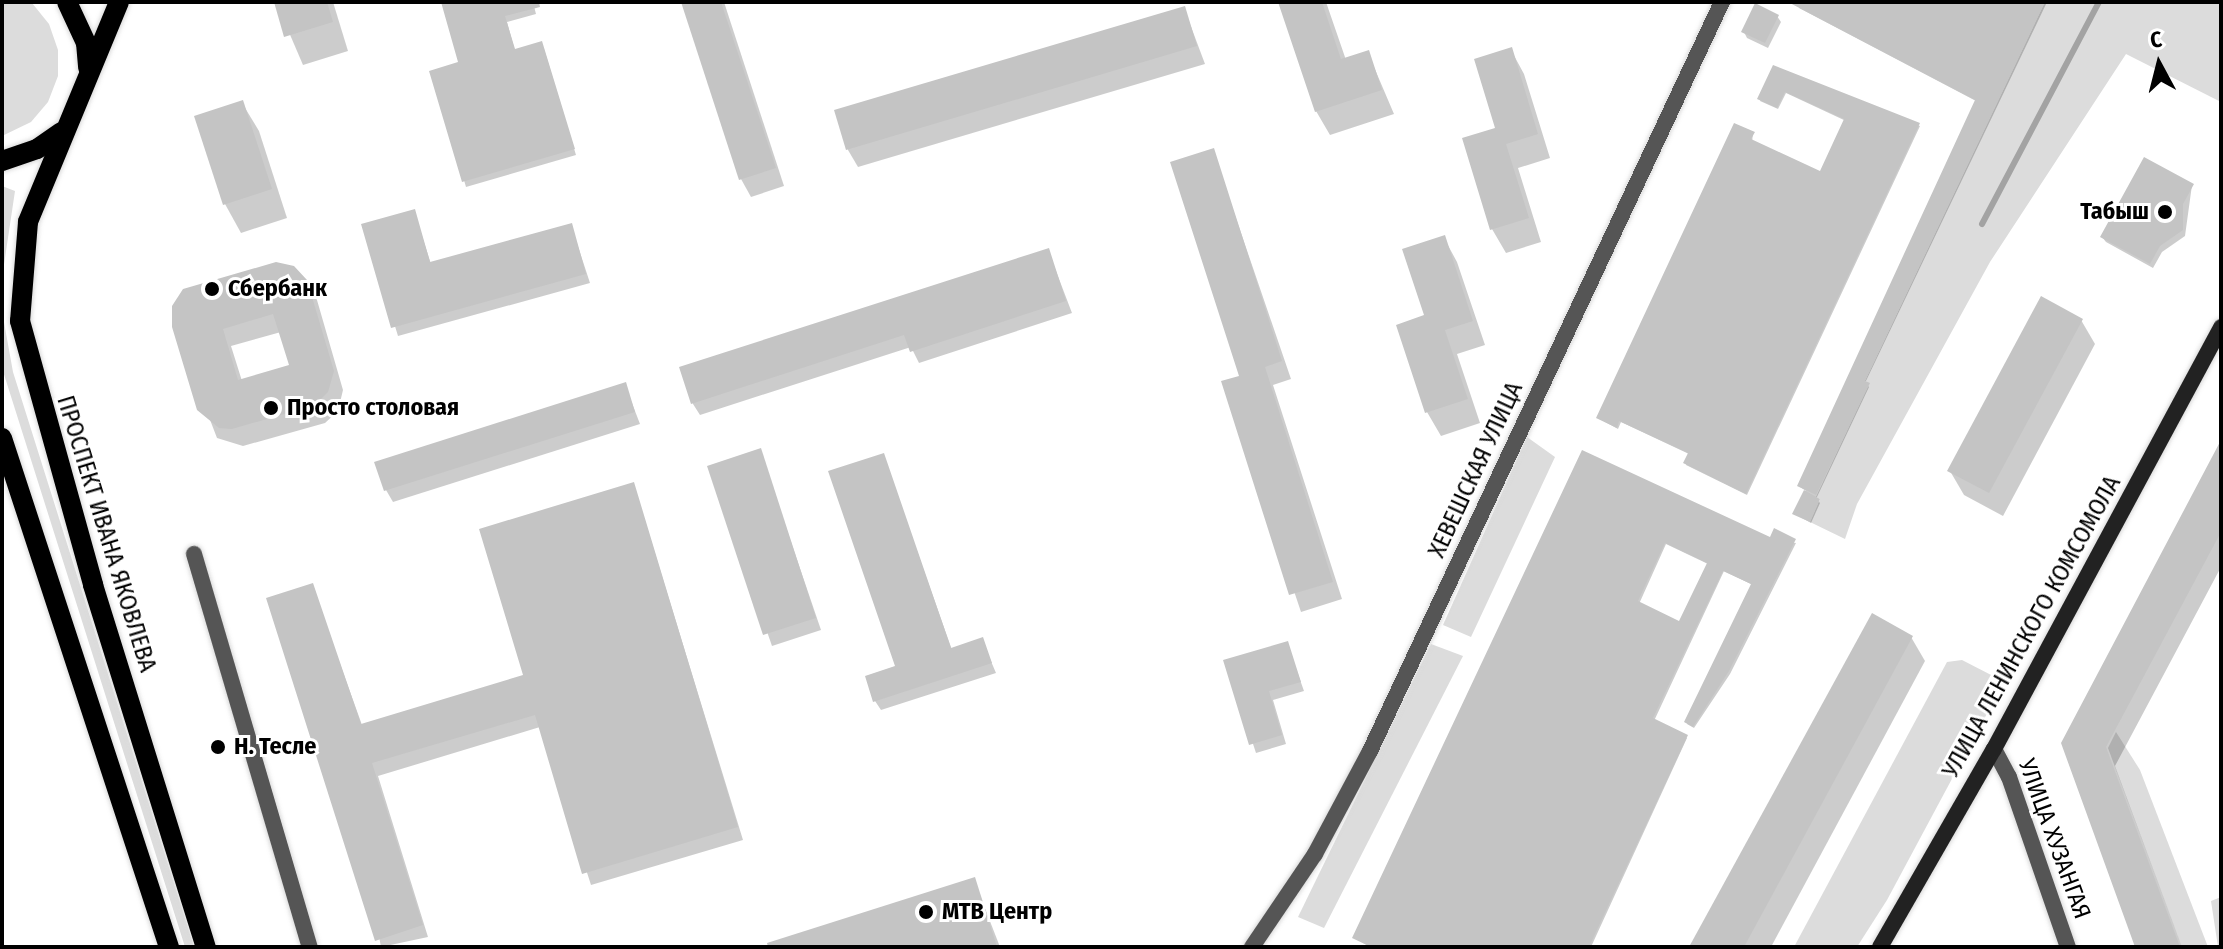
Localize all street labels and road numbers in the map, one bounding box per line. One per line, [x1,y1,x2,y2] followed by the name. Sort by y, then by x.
[1423,378,1529,562] street label: ХЕВЕШСКАЯ УЛИЦА
[50,392,162,676] street label: ПРОСПЕКТ ИВАНА ЯКОВЛЕВА
[1937,471,2127,783] street label: УЛИЦА ЛЕНИНСКОГО КОМСОМОЛА
[2012,755,2096,923] street label: УЛИЦА ХУЗАНГАЯ

